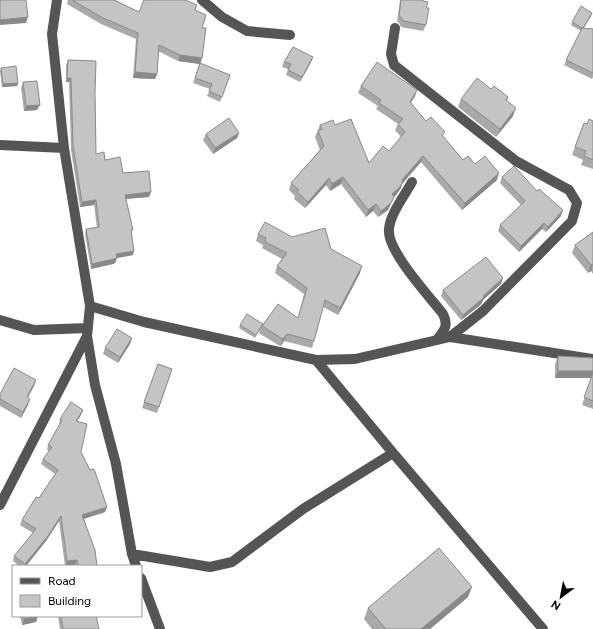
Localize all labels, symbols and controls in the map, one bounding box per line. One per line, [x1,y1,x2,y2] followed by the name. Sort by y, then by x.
[12,565,142,617] legend
[48,574,76,588] text: Road
[541,577,581,617] north arrow
[48,594,91,608] text: Building
[549,597,563,613] text: N

